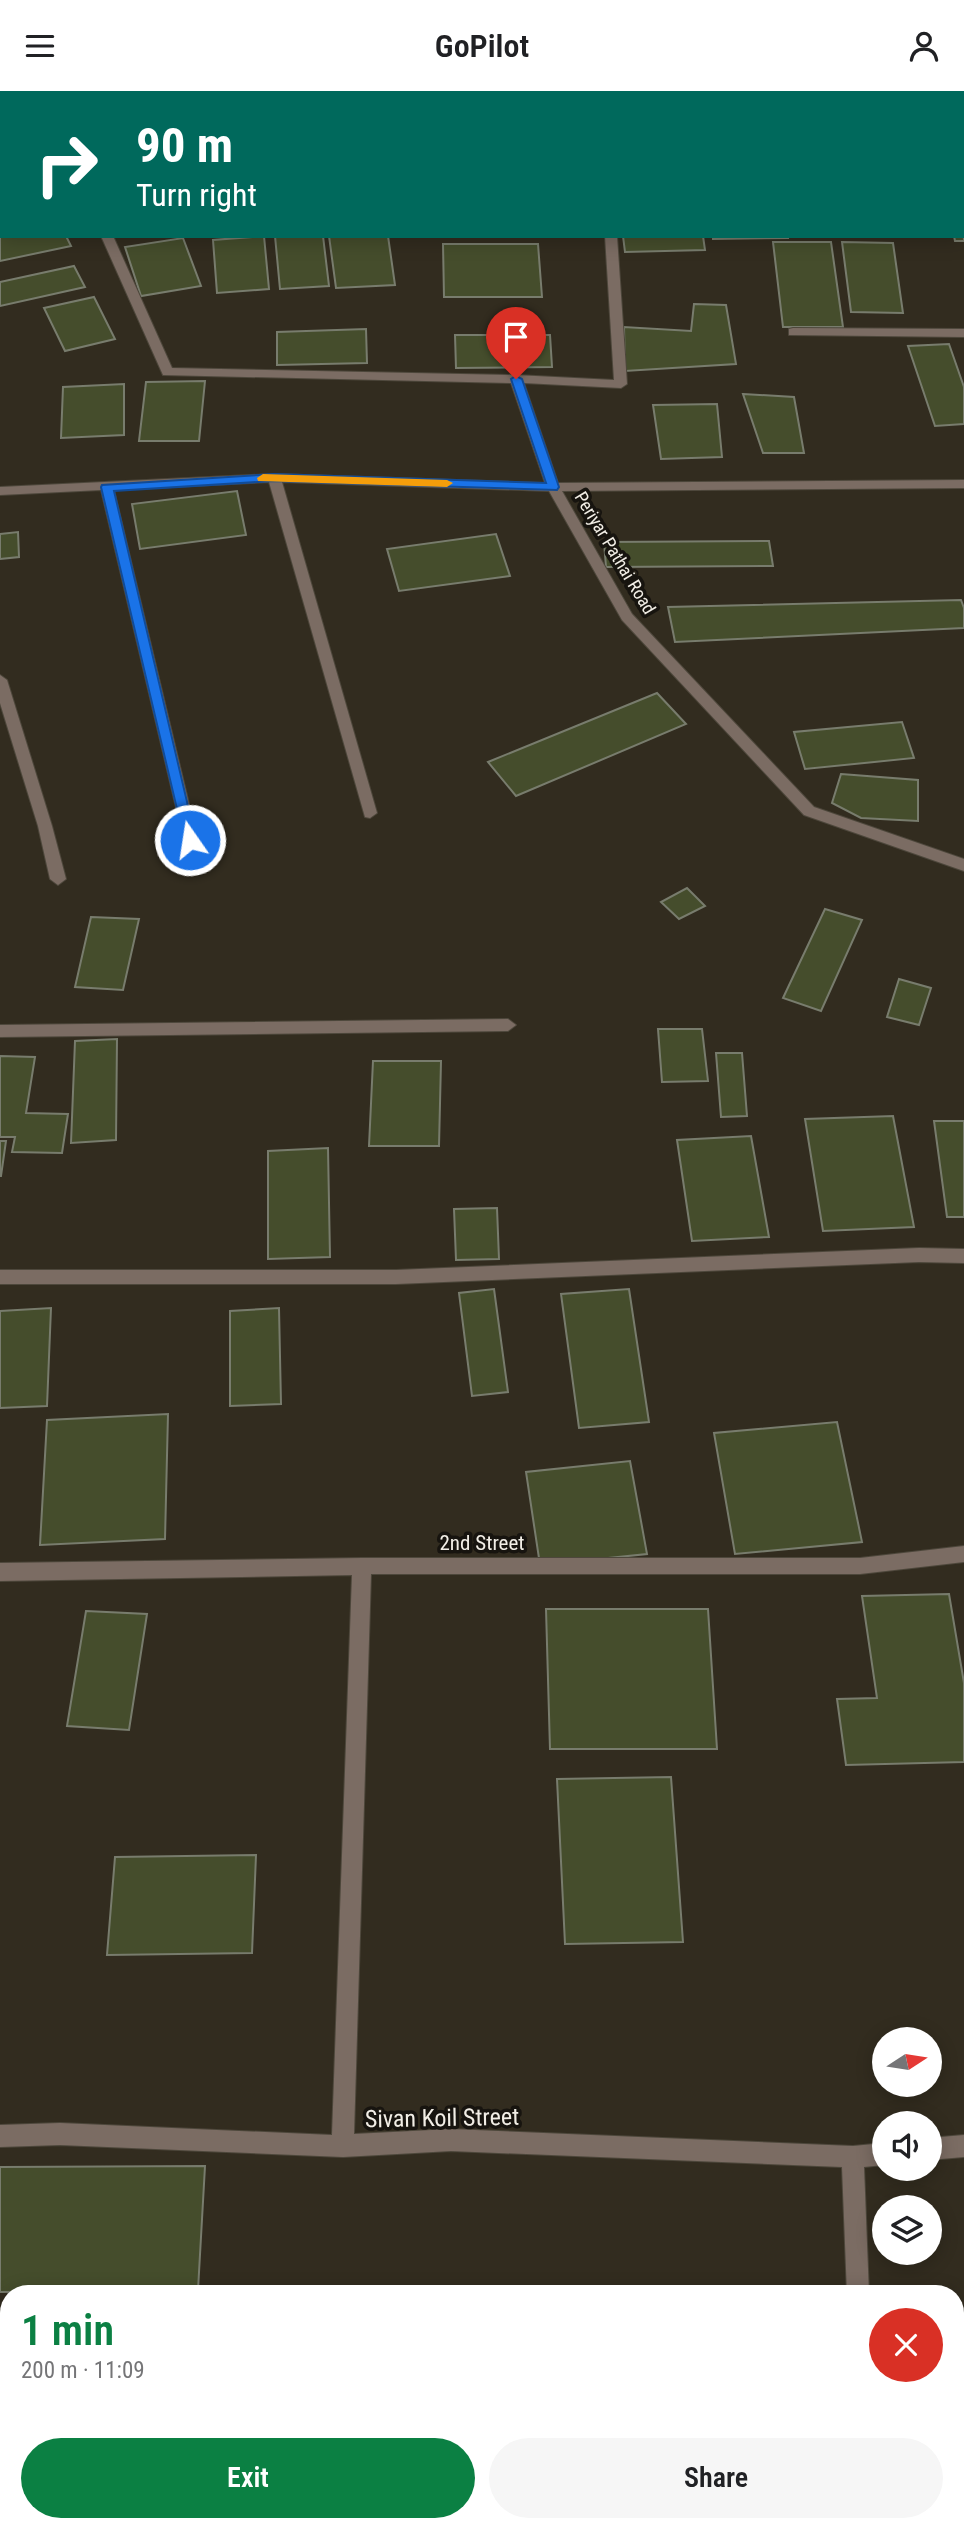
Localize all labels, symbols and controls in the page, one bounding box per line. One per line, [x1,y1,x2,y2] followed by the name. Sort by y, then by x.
[21,27,59,65] icon: menu
[435,27,529,65] text: GoPilot
[905,27,943,65] icon: person
[136,117,233,174] text: 90 m
[21,119,112,210] icon: right
[136,176,257,214] text: Turn right
[486,307,546,379] pin
[497,318,535,356] icon: arrive
[571,488,660,618] street label: Periyar Pathai Road
[153,803,227,877] position arrow
[440,1531,524,1555] street label: 2nd Street
[872,2027,942,2097] north arrow
[872,2027,942,2265] map controls
[365,2103,519,2133] street label: Sivan Koil Street
[872,2111,942,2181] button: sound
[872,2195,942,2265] button: layers
[21,2306,114,2355] text: 1 min
[869,2308,943,2382] button: close
[21,2357,145,2384] text: 200 m · 11:09
[21,2438,475,2518] button: Exit
[489,2438,943,2518] button: Share

